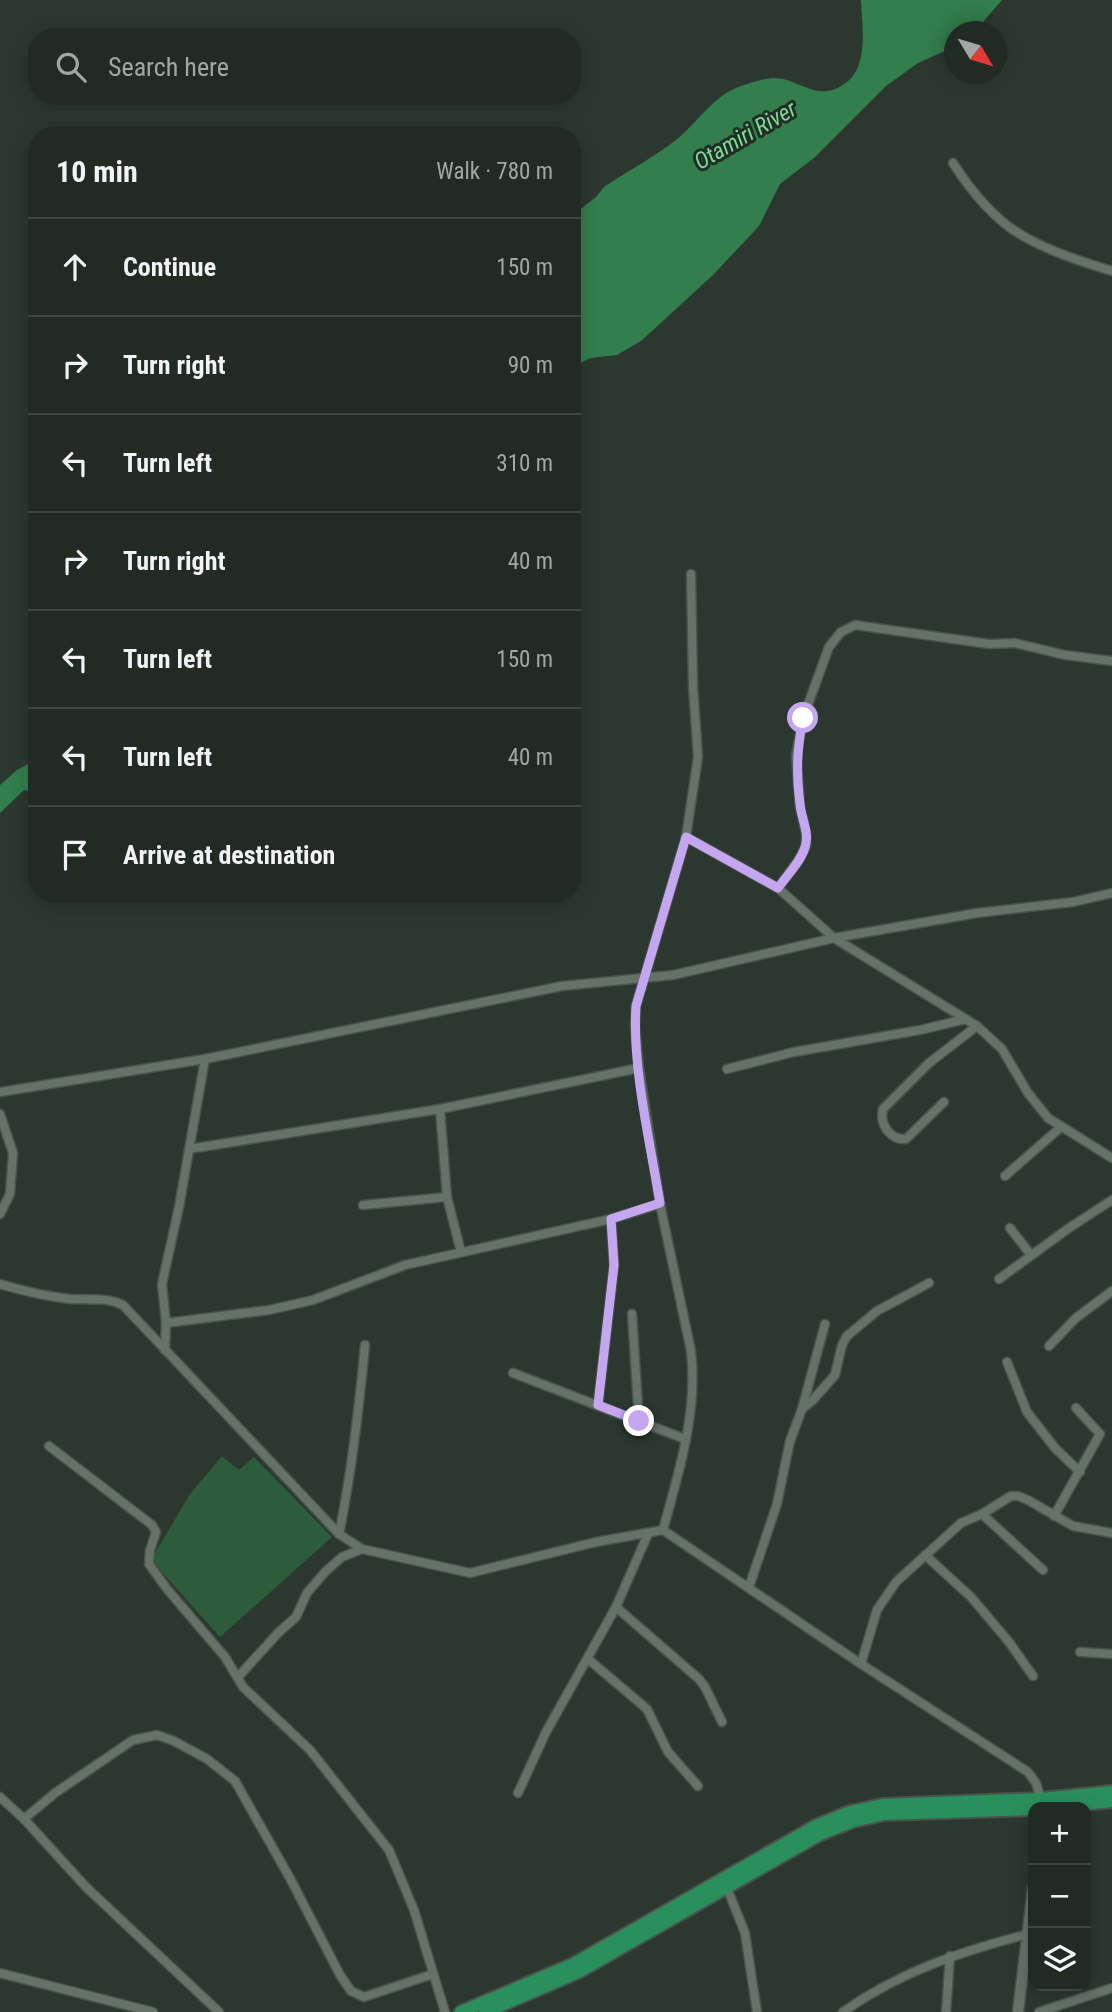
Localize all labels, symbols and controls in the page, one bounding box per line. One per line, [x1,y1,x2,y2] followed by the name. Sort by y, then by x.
[944,21,1007,84] north arrow
[28,28,581,105] search box
[52,48,90,86] icon: search
[108,52,229,82] text: Search here
[689,95,802,175] water label: Otamiri River
[56,154,138,189] text: 10 min
[436,158,553,185] text: Walk · 780 m
[56,248,94,286] icon: ahead
[123,252,216,282] text: Continue
[496,254,553,281] text: 150 m
[56,346,94,384] icon: right
[123,350,225,380] text: Turn right
[508,352,553,379] text: 90 m
[56,444,94,482] icon: left
[123,448,212,478] text: Turn left
[496,450,553,477] text: 310 m
[56,542,94,580] icon: right
[123,546,225,576] text: Turn right
[508,548,553,575] text: 40 m
[56,640,94,678] icon: left
[123,644,212,674] text: Turn left
[496,646,553,673] text: 150 m
[787,702,818,733] route start
[56,738,94,776] icon: left
[123,742,212,772] text: Turn left
[508,744,553,771] text: 40 m
[56,836,94,874] icon: arrive
[123,840,335,870] text: Arrive at destination
[623,1405,654,1436] route end
[1028,1802,1091,1991] map controls
[1028,1802,1091,1865] button: +
[1028,1865,1091,1928] button: −
[1028,1928,1091,1991] button: layers

